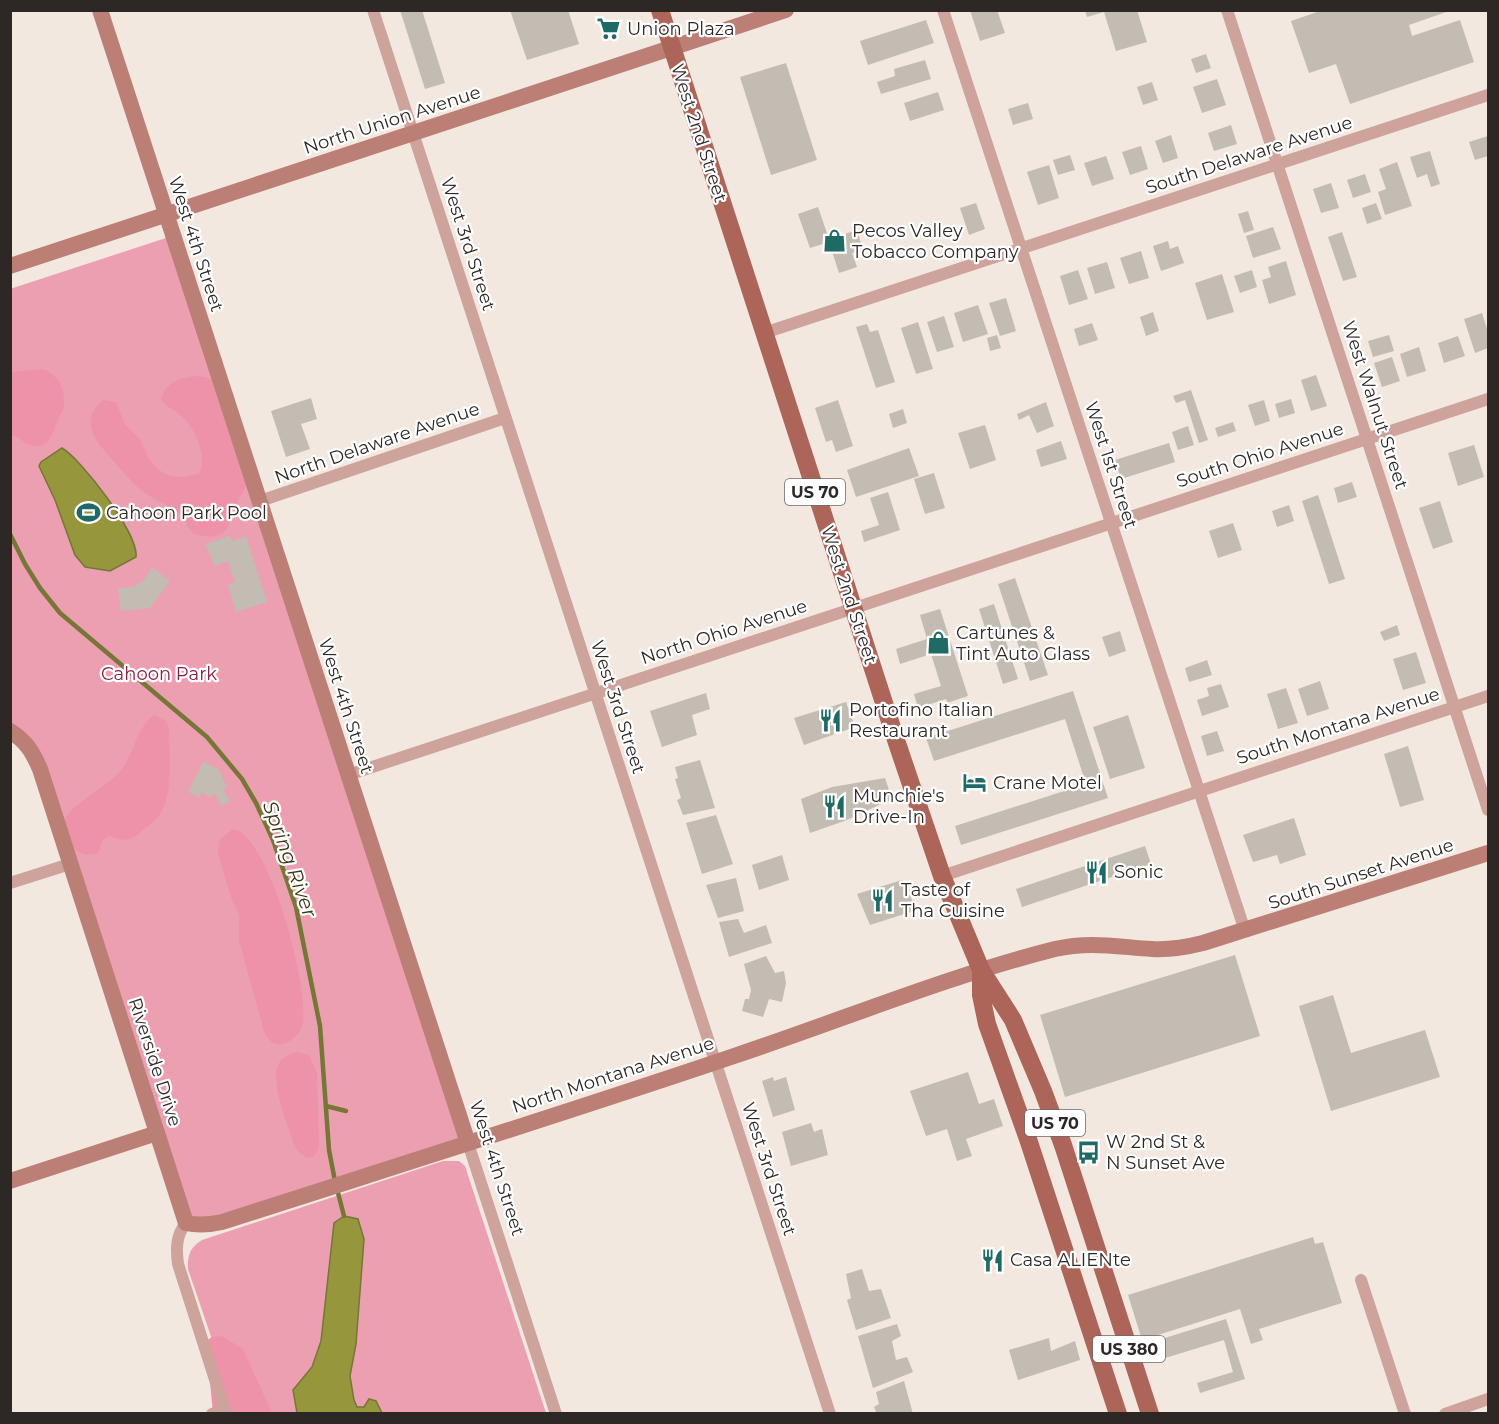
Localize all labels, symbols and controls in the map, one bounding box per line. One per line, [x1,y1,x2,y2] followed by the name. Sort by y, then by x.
[596,16,622,42] supermarket icon: Union Plaza
[627,18,735,40] place label: Union Plaza
[666,61,732,205] street label: West 2nd Street
[301,81,483,159] street label: North Union Avenue
[1143,111,1355,199] street label: South Delaware Avenue
[164,173,228,315] street label: West 4th Street
[436,174,500,314] street label: West 3rd Street
[852,220,1019,263] place label: Pecos Valley Tobacco Company
[821,228,847,254] shop icon: Pecos Valley Tobacco Company
[1337,318,1413,492] street label: West Walnut Street
[272,398,482,488] street label: North Delaware Avenue
[1080,399,1142,531] street label: West 1st Street
[1174,418,1347,492] street label: South Ohio Avenue
[785,479,845,505] road number: US 70
[75,500,101,526] sports icon: Cahoon Park Pool
[106,502,267,524] place label: Cahoon Park Pool
[816,523,882,667] street label: West 2nd Street
[638,595,810,669] street label: North Ohio Avenue
[956,622,1090,665] place label: Cartunes & Tint Auto Glass
[925,630,951,656] shop icon: Cartunes & Tint Auto Glass
[314,635,378,777] street label: West 4th Street
[586,637,650,777] street label: West 3rd Street
[101,663,217,685] park label: Cahoon Park
[1234,683,1442,769] street label: South Montana Avenue
[849,699,993,742] place label: Portofino Italian Restaurant
[818,707,844,733] restaurant icon: Portofino Italian Restaurant
[962,770,988,796] hotel icon: Crane Motel
[993,772,1102,794] place label: Crane Motel
[853,785,945,828] place label: Munchie's Drive-In
[822,793,848,819] restaurant icon: Munchie's Drive-In
[258,798,322,921] water label: Spring River
[1266,834,1457,914] street label: South Sunset Avenue
[1083,859,1109,885] restaurant icon: Sonic
[1114,861,1164,883] place label: Sonic
[901,879,1005,922] place label: Taste of Tha Cuisine
[870,887,896,913] restaurant icon: Taste of Tha Cuisine
[124,995,186,1129] street label: Riverside Drive
[509,1032,717,1118] street label: North Montana Avenue
[465,1097,529,1239] street label: West 4th Street
[737,1099,801,1239] street label: West 3rd Street
[1025,1110,1085,1136] road number: US 70
[1106,1131,1225,1174] place label: W 2nd St & N Sunset Ave
[1075,1139,1101,1165] bus stop icon: W 2nd St & N Sunset Ave
[979,1247,1005,1273] restaurant icon: Casa ALIENte
[1010,1249,1131,1271] place label: Casa ALIENte
[1093,1336,1165,1362] road number: US 380

